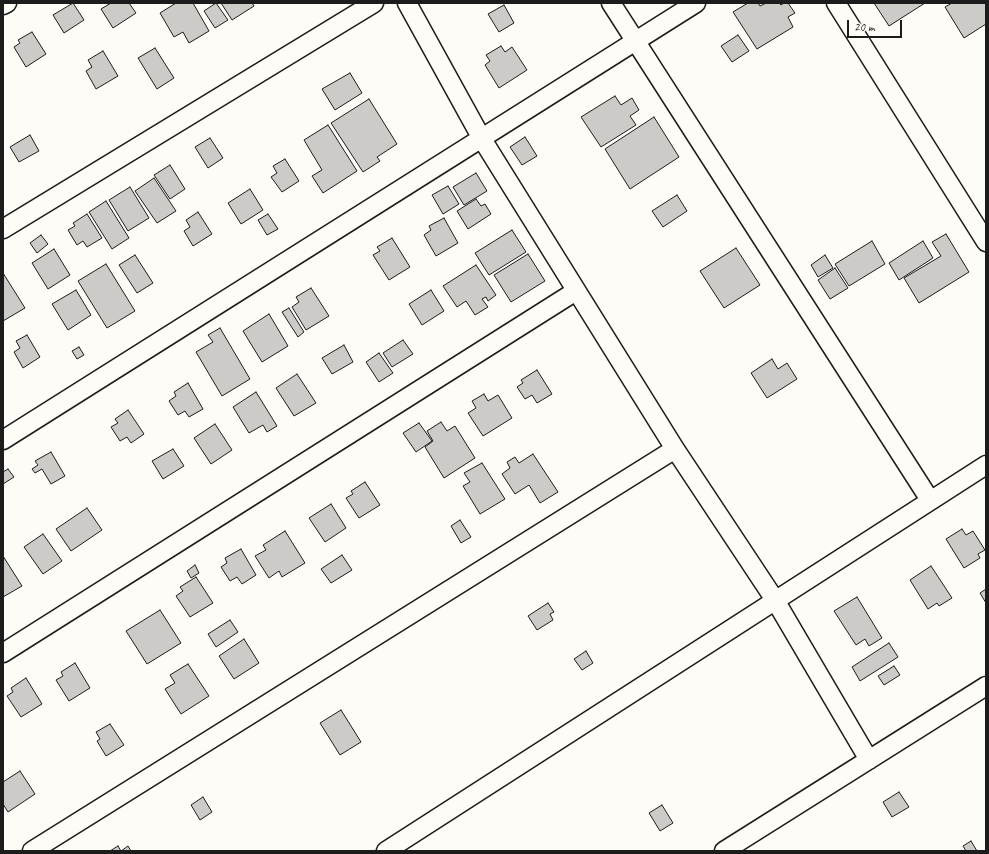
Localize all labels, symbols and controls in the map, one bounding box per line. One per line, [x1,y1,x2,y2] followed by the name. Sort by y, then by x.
[849,12,904,38] scale bar
[854,19,874,35] text: 20 m

